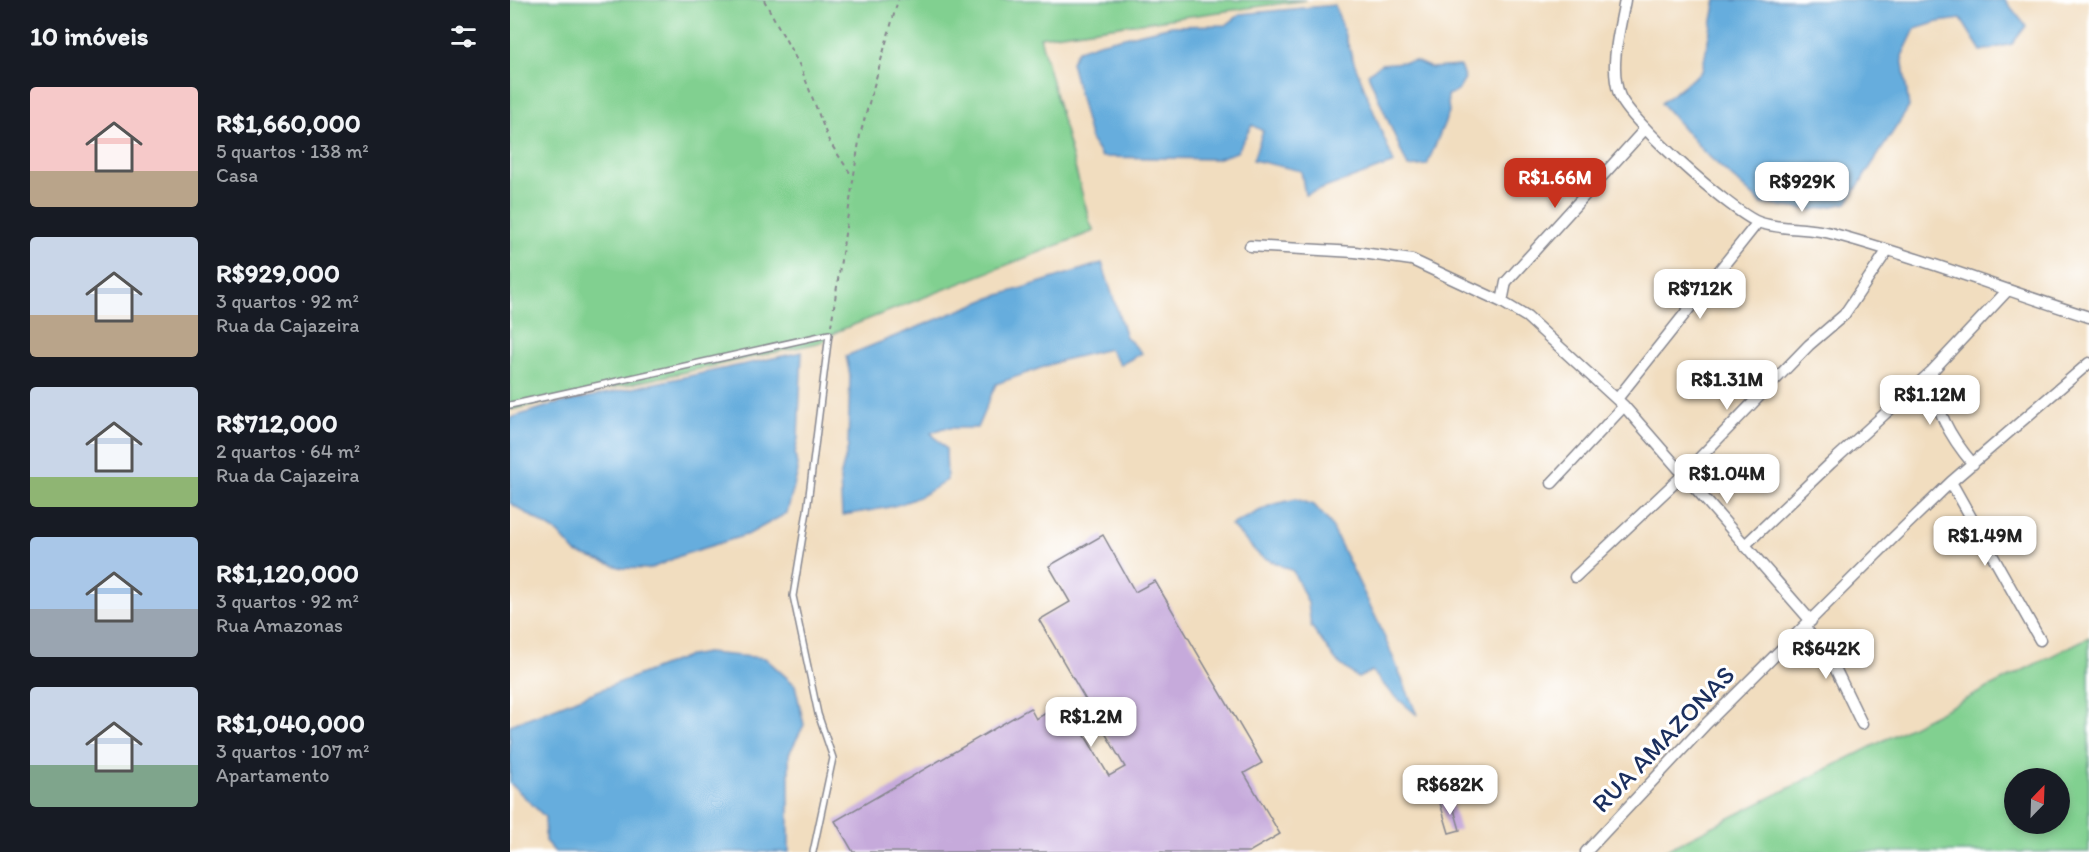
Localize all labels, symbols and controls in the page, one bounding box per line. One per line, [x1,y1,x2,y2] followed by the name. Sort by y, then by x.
[30,20,148,52] text: 10 imóveis
[447,20,480,53] icon: filters
[216,107,361,139] text: R$1,660,000
[78,111,150,183] icon: home
[216,139,369,163] text: 5 quartos · 138 m²
[1500,158,1610,209] pin: R$1.66M
[1753,162,1851,213] pin: R$929K
[216,163,258,187] text: Casa
[1518,165,1592,189] text: R$1.66M
[1769,169,1835,193] text: R$929K
[216,257,340,289] text: R$929,000
[78,261,150,333] icon: home
[1651,269,1749,320] pin: R$712K
[1668,276,1732,300] text: R$712K
[216,289,359,313] text: 3 quartos · 92 m²
[216,313,359,337] text: Rua da Cajazeira
[1672,360,1782,411] pin: R$1.31M
[1691,367,1763,391] text: R$1.31M
[1875,375,1985,426] pin: R$1.12M
[1894,382,1966,406] text: R$1.12M
[216,407,338,439] text: R$712,000
[78,411,150,483] icon: home
[216,439,360,463] text: 2 quartos · 64 m²
[1672,454,1782,505] pin: R$1.04M
[1689,461,1765,485] text: R$1.04M
[216,463,359,487] text: Rua da Cajazeira
[1930,516,2040,567] pin: R$1.49M
[1947,523,2023,547] text: R$1.49M
[216,557,359,589] text: R$1,120,000
[78,561,150,633] icon: home
[216,589,359,613] text: 3 quartos · 92 m²
[216,613,343,637] text: Rua Amazonas
[1777,629,1875,680] pin: R$642K
[1792,636,1860,660] text: R$642K
[1585,659,1741,819] street label: RUA AMAZONAS
[1042,697,1140,748] pin: R$1.2M
[1059,704,1123,728] text: R$1.2M
[216,707,365,739] text: R$1,040,000
[78,711,150,783] icon: home
[216,739,370,763] text: 3 quartos · 107 m²
[216,763,330,787] text: Apartamento
[1401,765,1499,816] pin: R$682K
[2004,768,2070,834] north arrow
[2004,768,2070,834] map controls
[1417,772,1483,796] text: R$682K

